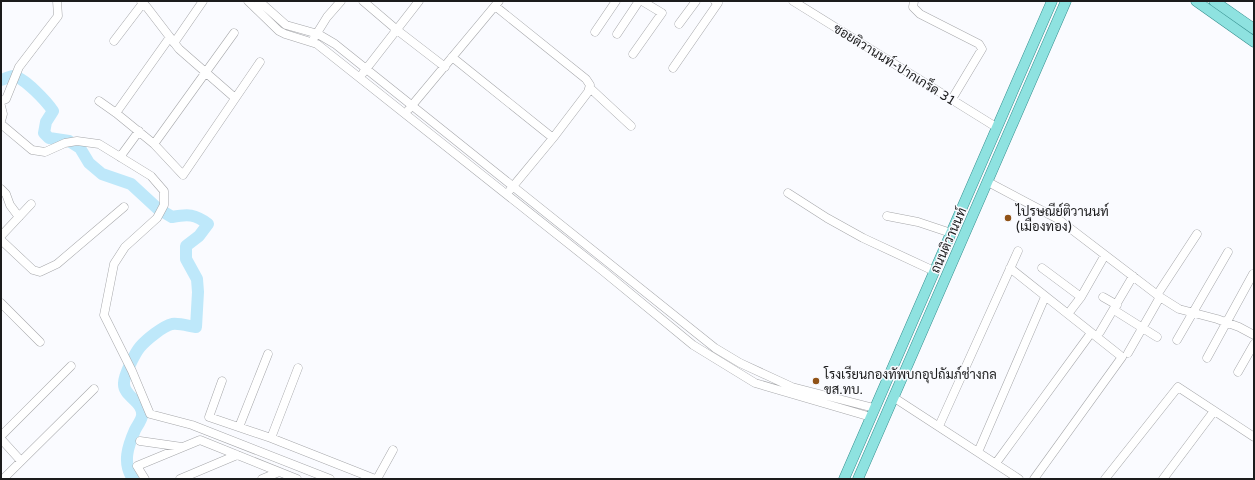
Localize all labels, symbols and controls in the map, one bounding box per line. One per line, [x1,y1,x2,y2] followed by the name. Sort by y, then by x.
[830,19,960,109] street label: ซอยติวานนท์-ปากเกร็ด 31
[1015,202,1109,235] place label: ไปรษณีย์ติวานนท์ (เมืองทอง)
[926,204,970,276] street label: ถนนติวานนท์
[1003,213,1013,223] marker: ไปรษณีย์ติวานนท์ (เมืองทอง)
[823,365,997,398] place label: โรงเรียนกองทัพบกอุปถัมภ์ช่างกล ขส.ทบ.
[811,376,821,386] marker: โรงเรียนกองทัพบกอุปถัมภ์ช่างกล ขส.ทบ.

